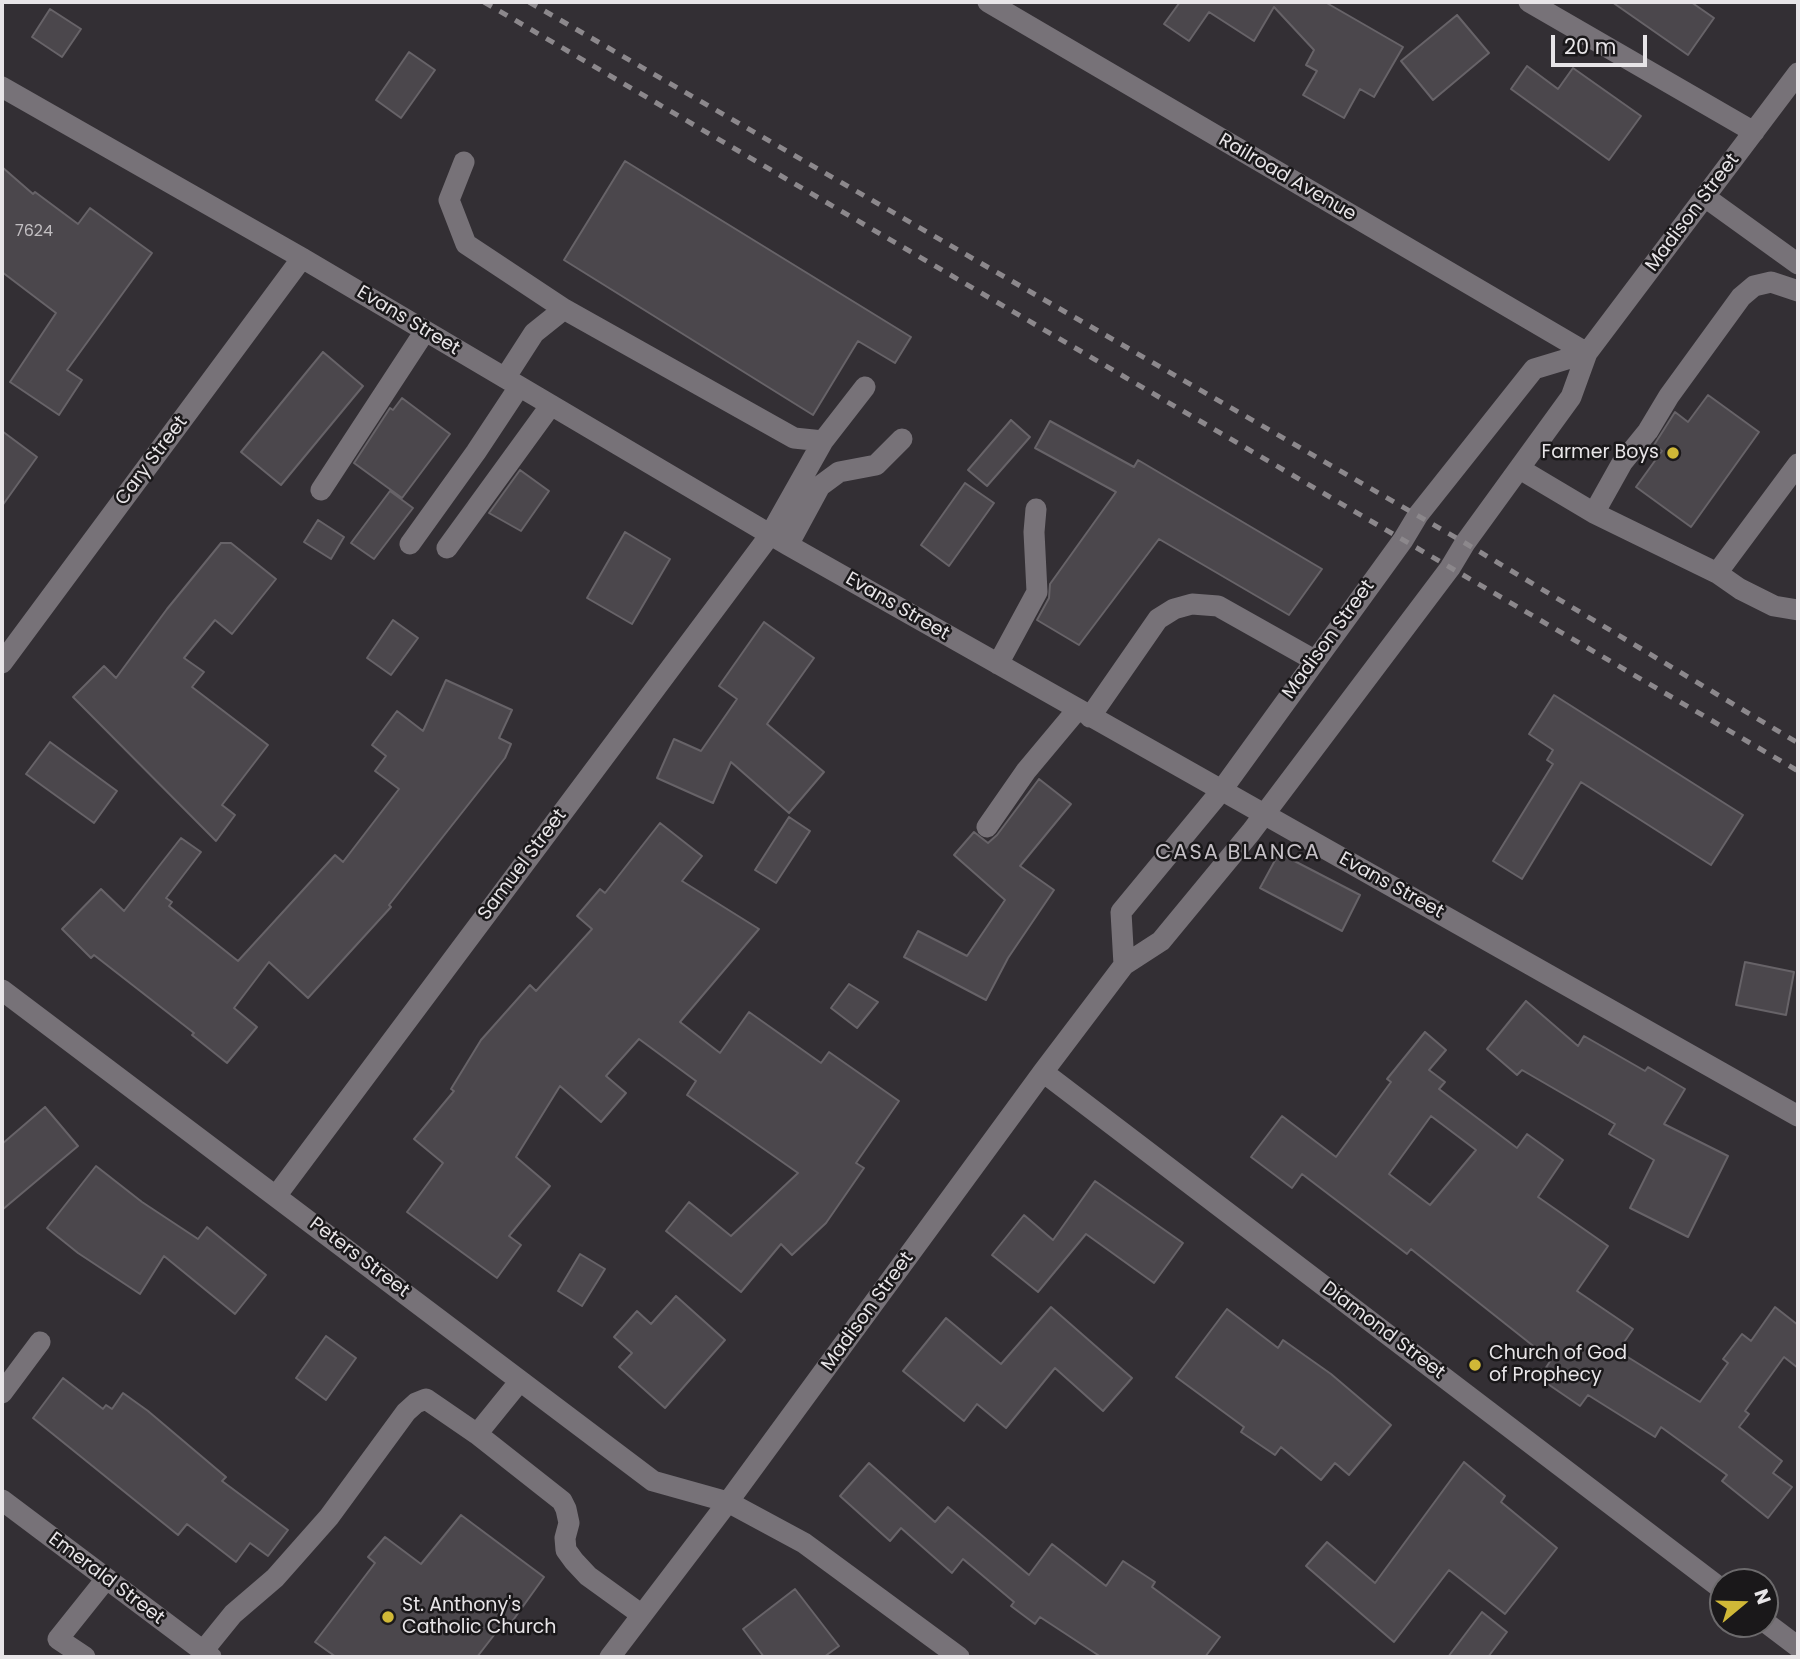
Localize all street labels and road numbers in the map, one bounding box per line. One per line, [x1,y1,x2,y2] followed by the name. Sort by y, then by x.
[1214,129,1360,227] street label: Railroad Avenue
[1641,150,1745,276] street label: Madison Street
[352,281,464,361] street label: Evans Street
[111,412,193,510] street label: Cary Street
[841,568,953,646] street label: Evans Street
[1278,576,1380,704] street label: Madison Street
[474,805,572,925] street label: Samuel Street
[1335,848,1447,924] street label: Evans Street
[305,1213,413,1303] street label: Peters Street
[817,1248,919,1376] street label: Madison Street
[1317,1277,1449,1385] street label: Diamond Street
[44,1528,168,1630] street label: Emerald Street

